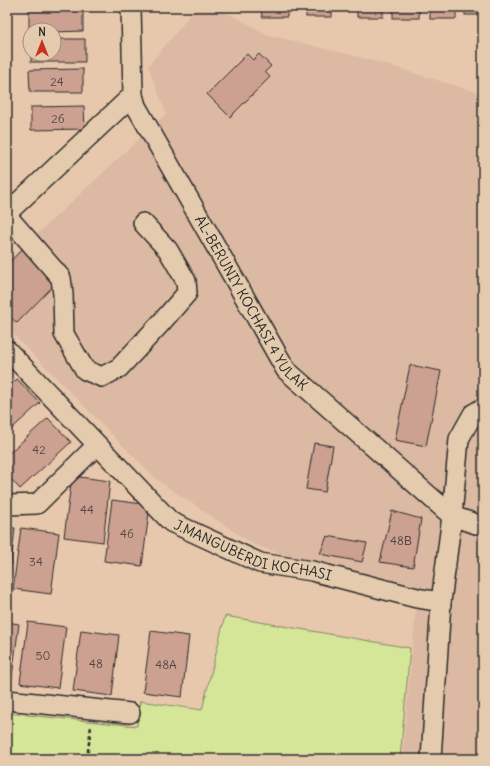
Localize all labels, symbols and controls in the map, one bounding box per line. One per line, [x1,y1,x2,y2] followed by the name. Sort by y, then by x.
[22,22,62,62] north arrow
[38,25,46,39] text: N
[50,74,64,89] house number: 24
[51,111,65,126] house number: 26
[191,212,312,394] street label: AL-BERUNIY KOCHASI 4 YULAK
[32,442,46,457] house number: 42
[80,502,94,517] house number: 44
[171,516,334,585] street label: J.MANGUBERDI KOCHASI
[120,526,134,541] house number: 46
[390,533,412,548] house number: 48В
[29,554,43,569] house number: 34
[36,648,51,663] house number: 50
[89,656,103,671] house number: 48
[155,657,177,672] house number: 48A

